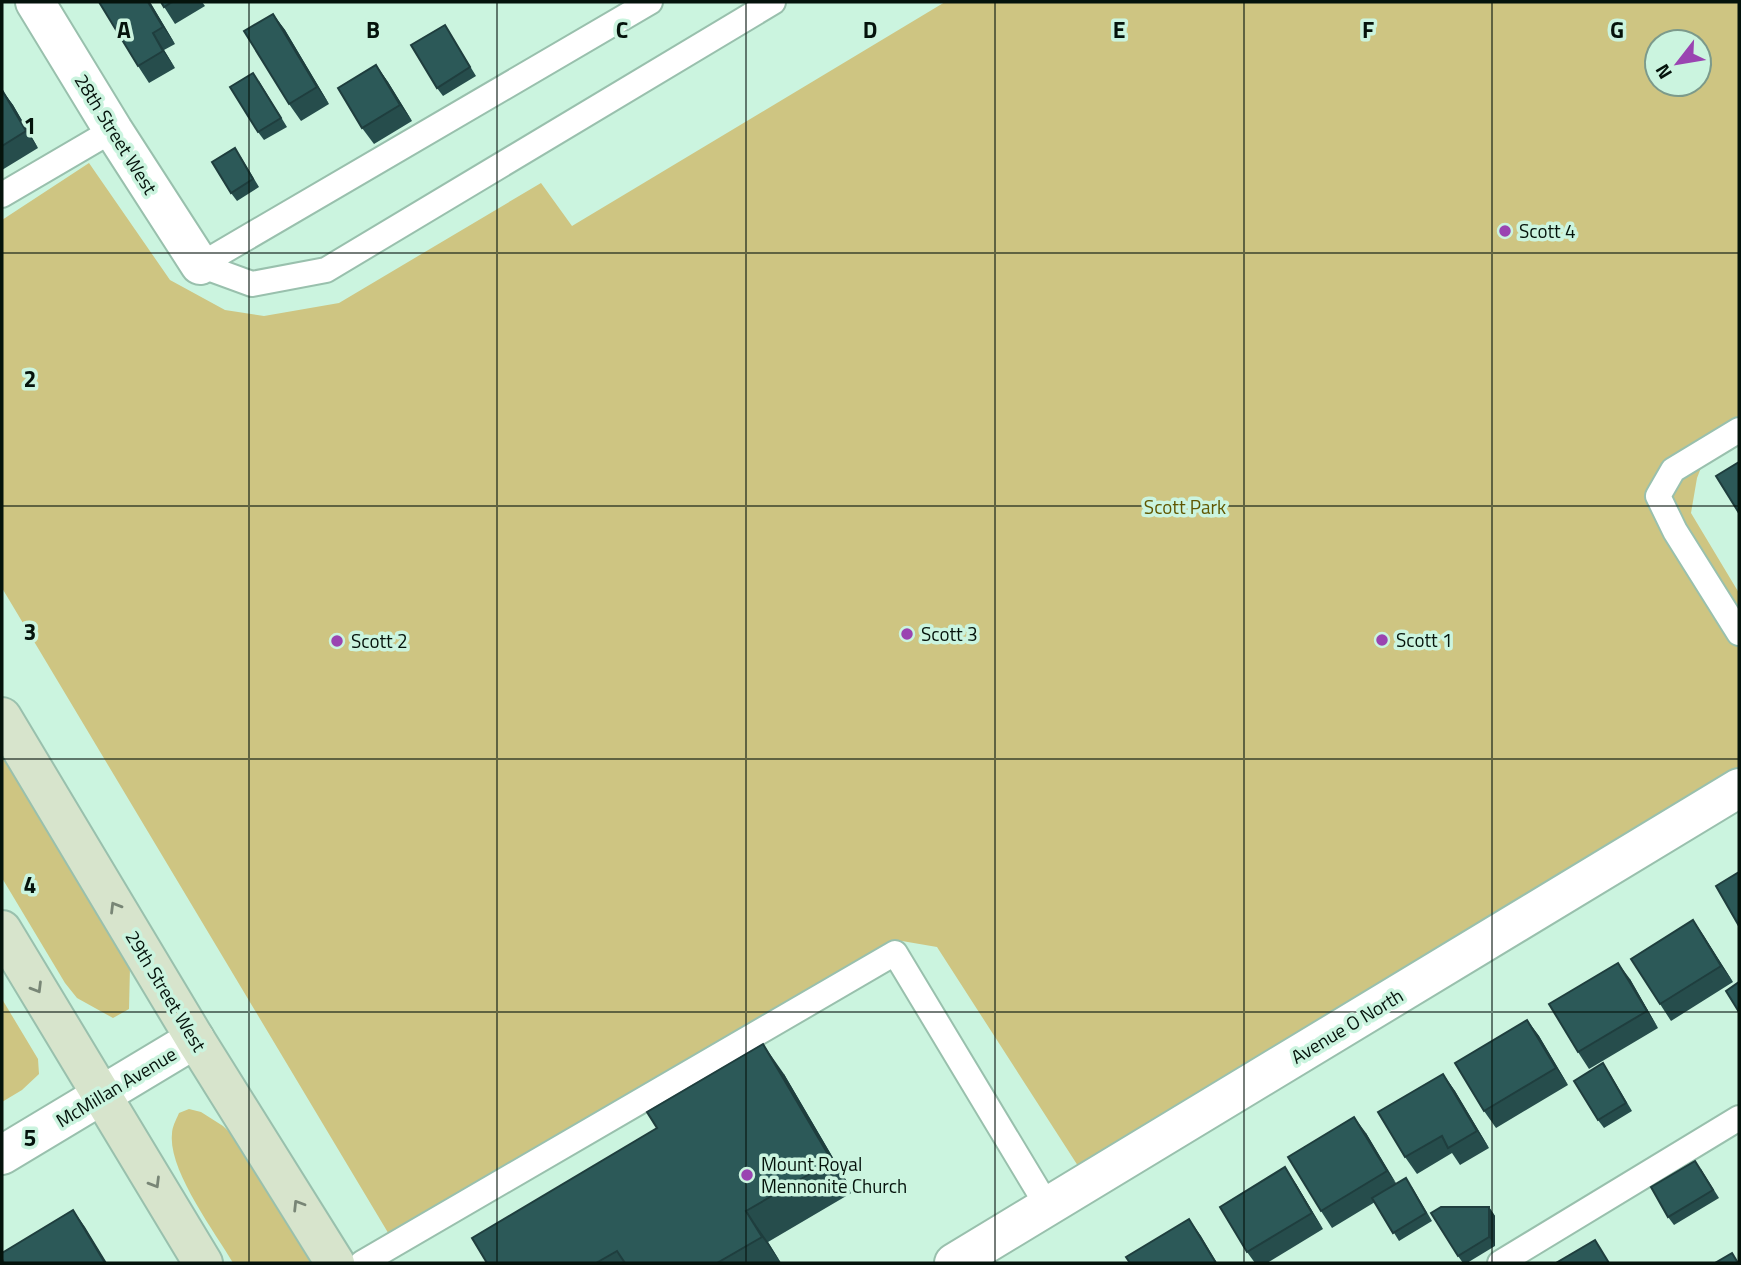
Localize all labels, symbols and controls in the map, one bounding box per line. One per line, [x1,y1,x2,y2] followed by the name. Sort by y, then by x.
[117,12,131,47] text: A
[366,12,380,47] text: B
[616,12,628,47] text: C
[863,12,877,47] text: D
[1113,12,1125,47] text: E
[1362,12,1374,47] text: F
[1610,12,1624,47] text: G
[1643,28,1713,98] north arrow
[1647,59,1679,85] text: N
[68,68,165,200] street label: 28th Street West
[24,108,36,143] text: 1
[1519,216,1576,245] place label: Scott 4
[1497,223,1513,239] marker: Scott 4
[24,361,36,396] text: 2
[1144,492,1226,521] park label: Scott Park
[24,614,36,649] text: 3
[921,619,978,648] place label: Scott 3
[1396,625,1453,654] place label: Scott 1
[351,626,408,655] place label: Scott 2
[899,626,915,642] marker: Scott 3
[1374,632,1390,648] marker: Scott 1
[329,633,345,649] marker: Scott 2
[24,867,36,902] text: 4
[111,902,124,915] one-way arrow
[119,925,214,1057] street label: 29th Street West
[29,981,42,994] one-way arrow
[1285,981,1408,1071] street label: Avenue O North
[50,1039,182,1134] street label: McMillan Avenue
[24,1120,36,1155] text: 5
[761,1149,907,1200] place label: Mount Royal Mennonite Church
[739,1167,755,1183] marker: Mount Royal Mennonite Church
[146,1176,159,1189] one-way arrow
[294,1200,307,1213] one-way arrow

